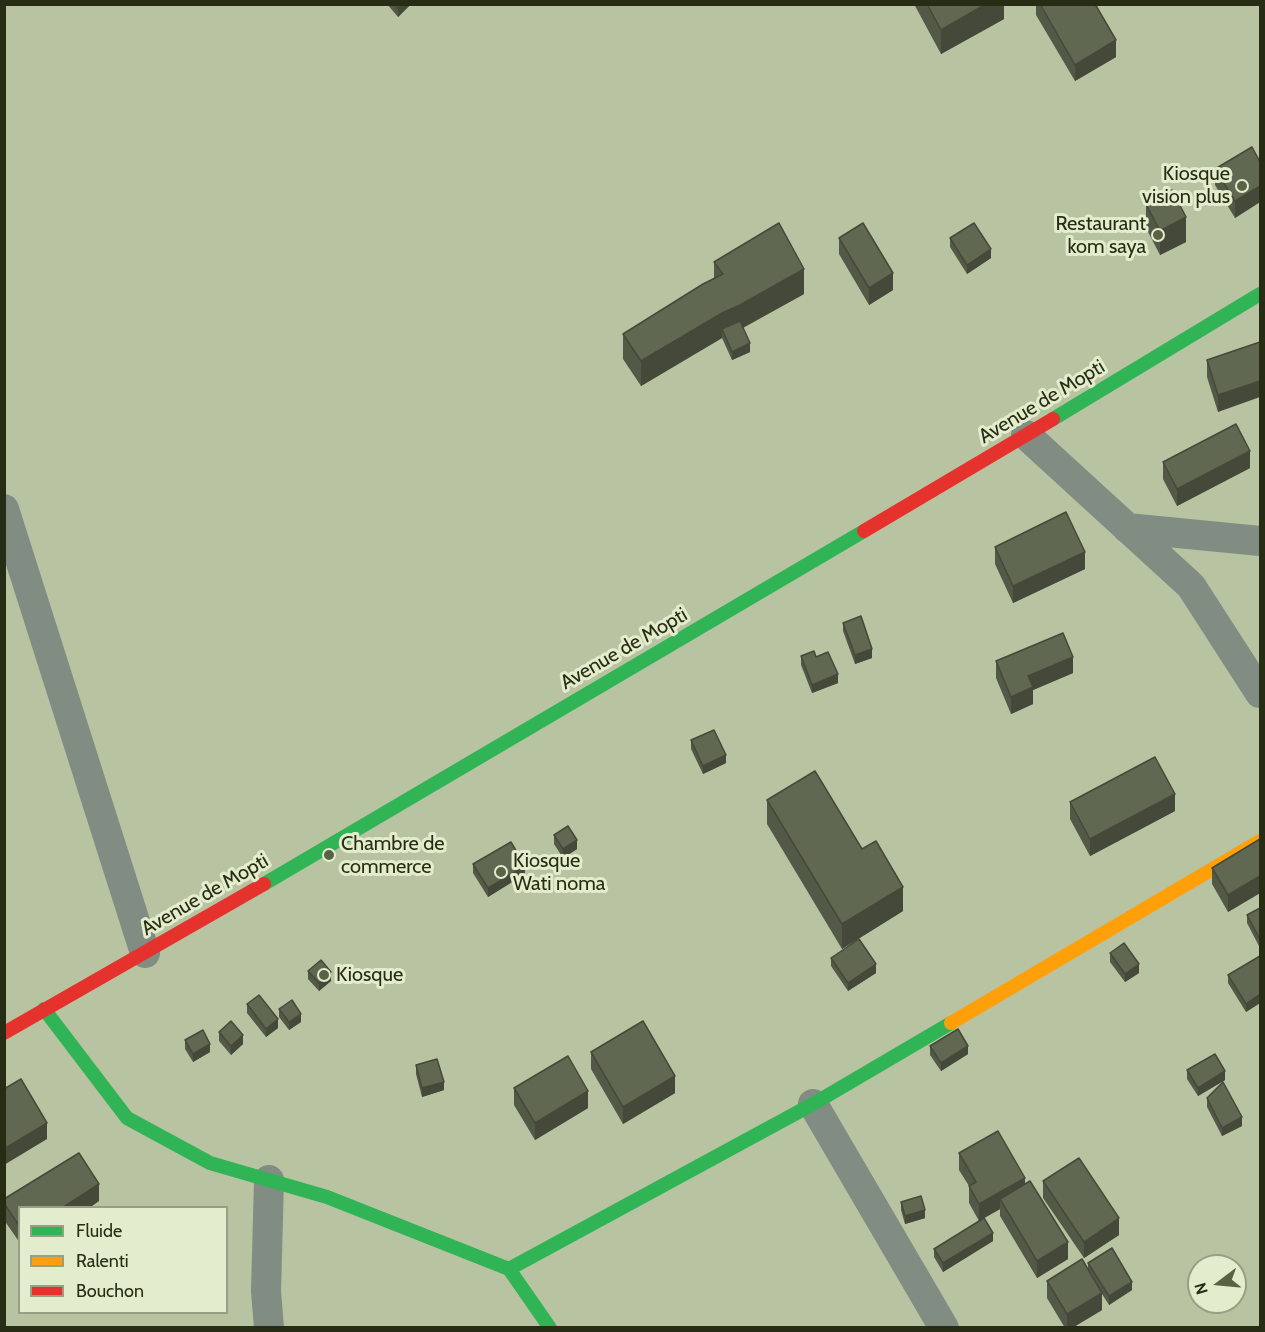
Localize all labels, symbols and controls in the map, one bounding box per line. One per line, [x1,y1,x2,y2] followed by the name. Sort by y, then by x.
[1142,162,1230,209] place label: Kiosque vision plus
[1235,179,1249,193] marker: Kiosque vision plus
[1055,212,1146,259] place label: Restaurant kom saya
[1151,228,1165,242] marker: Restaurant kom saya
[975,355,1109,449] street label: Avenue de Mopti
[556,603,692,695] street label: Avenue de Mopti
[341,832,445,879] place label: Chambre de commerce
[322,848,336,862] marker: Chambre de commerce
[137,849,273,941] street label: Avenue de Mopti
[513,849,605,896] place label: Kiosque Wati noma
[494,865,508,879] marker: Kiosque Wati noma
[336,963,403,987] place label: Kiosque
[317,968,331,982] marker: Kiosque
[18,1206,228,1314] legend
[76,1220,122,1242] text: Fluide
[76,1250,129,1272] text: Ralenti
[1187,1254,1247,1314] north arrow
[76,1280,144,1302] text: Bouchon
[1190,1280,1212,1297] text: N

